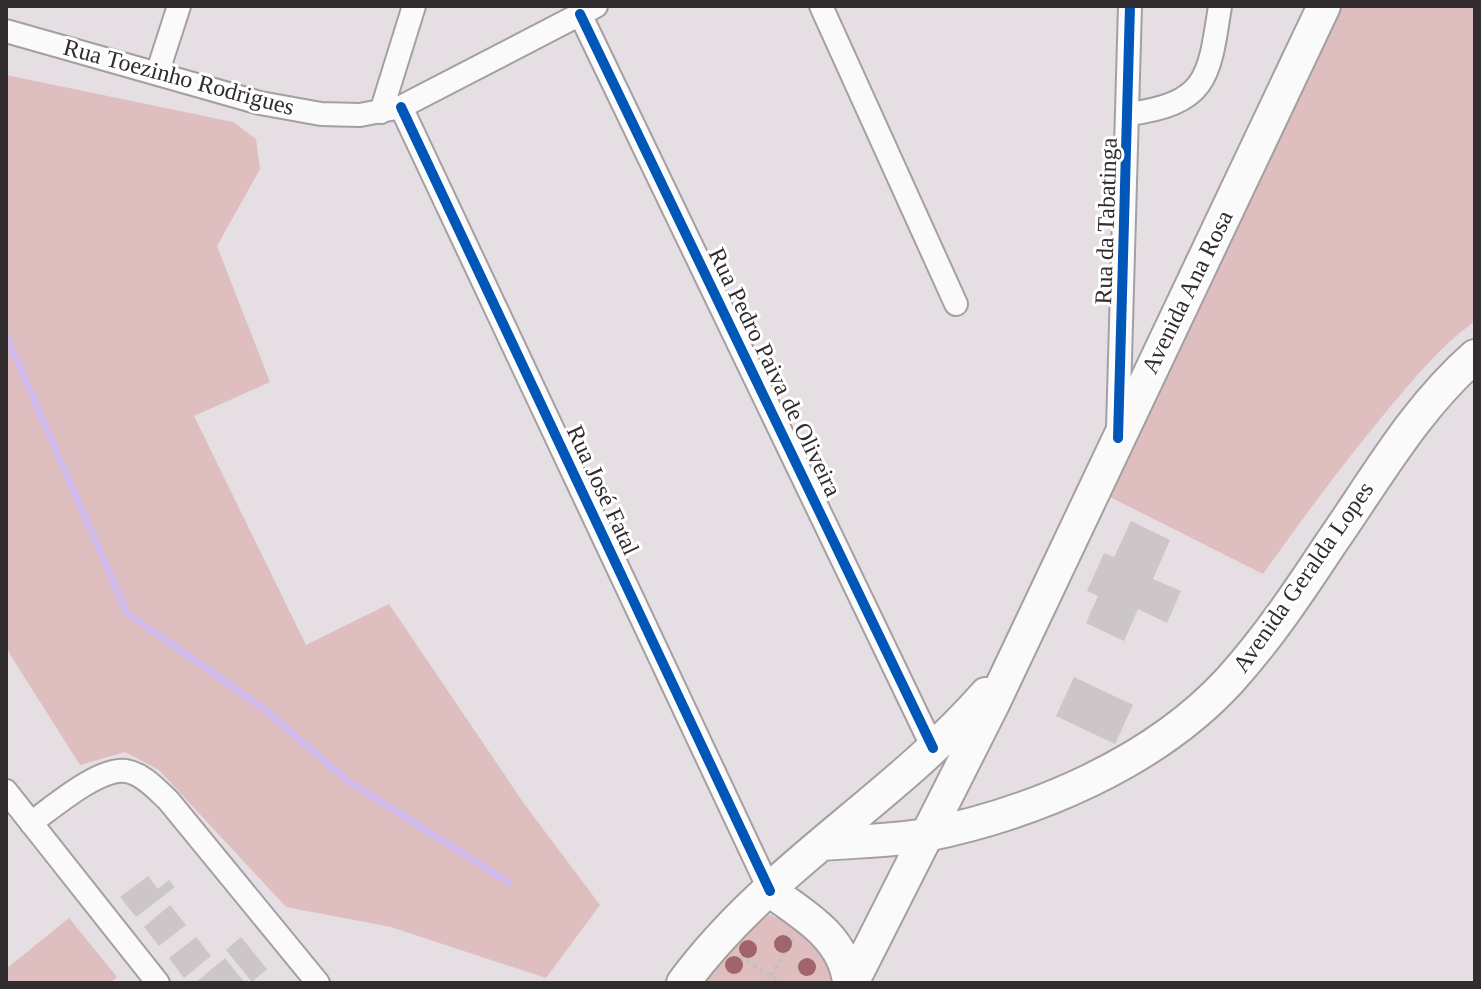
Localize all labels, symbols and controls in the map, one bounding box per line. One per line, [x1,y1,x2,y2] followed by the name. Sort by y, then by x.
[61,34,297,120] street label: Rua Toezinho Rodrigues
[1090,137,1122,305] street label: Rua da Tabatinga
[1136,206,1238,378] street label: Avenida Ana Rosa
[703,243,847,501] street label: Rua Pedro Paiva de Oliveira
[562,421,645,559] street label: Rua José Fatal
[1228,477,1378,677] street label: Avenida Geralda Lopes

